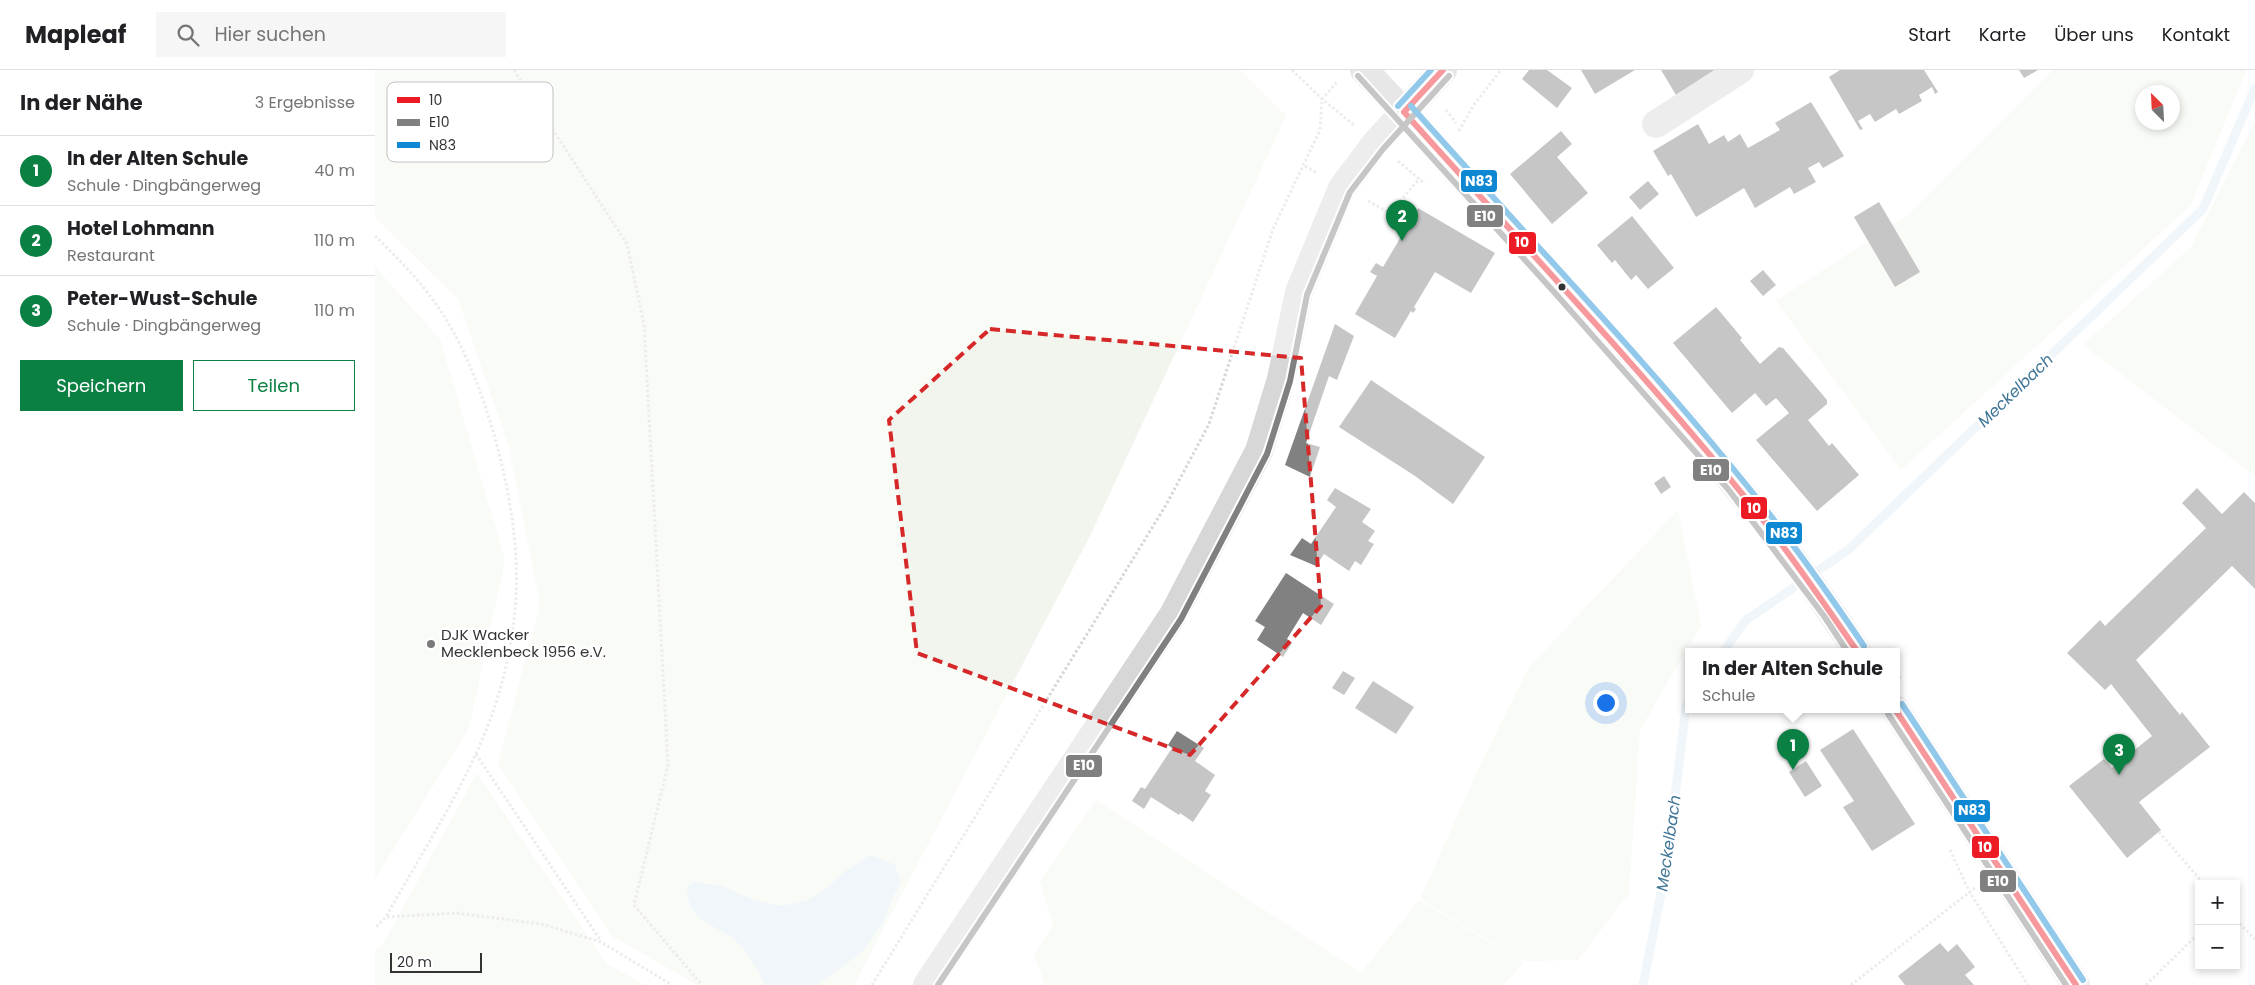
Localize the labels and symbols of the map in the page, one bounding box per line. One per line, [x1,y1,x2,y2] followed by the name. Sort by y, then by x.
[387,82,553,162] legend
[2135,85,2180,130] north arrow
[429,90,442,110] text: 10
[429,112,449,132] text: E10
[429,135,456,155] text: N83
[1460,169,1498,193] line badge: N83
[1465,171,1493,191] text: N83
[1386,200,1418,241] pin: 2
[1466,204,1504,228] line badge: E10
[1474,206,1496,226] text: E10
[1508,231,1537,255] line badge: 10
[1515,232,1529,252] text: 10
[1557,282,1567,292] unlabelled marker
[1972,348,2058,432] water label: Meckelbach
[1692,458,1730,482] line badge: E10
[1700,460,1722,480] text: E10
[1740,496,1768,520] line badge: 10
[1747,498,1761,518] text: 10
[1765,521,1803,545] line badge: N83
[1770,523,1798,543] text: N83
[441,624,606,662] place label: DJK Wacker Mecklenbeck 1956 e.V.
[425,638,437,650] marker: DJK Wacker Mecklenbeck 1956 e.V.
[1593,690,1619,716] your location
[1777,729,1809,770] pin: 1
[2103,734,2135,775] pin: 3
[1065,754,1103,778] line badge: E10
[1073,755,1095,775] text: E10
[1650,793,1687,893] water label: Meckelbach
[1953,799,1991,823] line badge: N83
[1958,800,1986,820] text: N83
[1971,835,2000,859] line badge: 10
[1978,837,1992,857] text: 10
[1979,869,2017,893] line badge: E10
[1987,871,2009,891] text: E10
[390,950,483,973] scale bar

